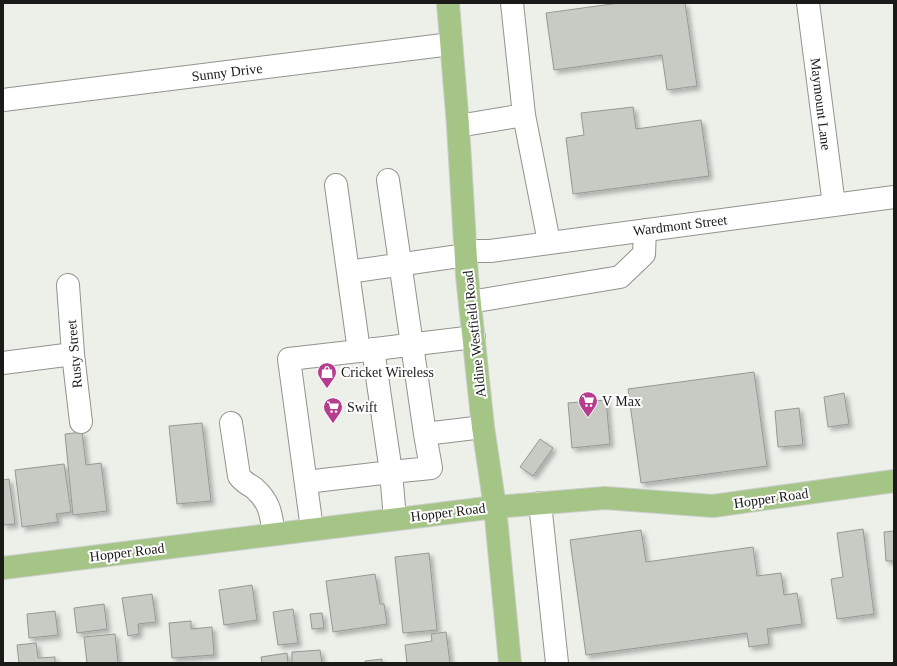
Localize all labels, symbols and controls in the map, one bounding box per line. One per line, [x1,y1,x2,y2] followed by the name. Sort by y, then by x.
[807,57,834,151] street label: Maymount Lane
[191,61,263,84] street label: Sunny Drive
[632,212,728,239] street label: Wardmont Street
[460,270,489,398] street label: Aldine Westfield Road
[64,319,85,389] street label: Rusty Street
[316,361,338,389] shop icon: Cricket Wireless
[341,365,434,380] place label: Cricket Wireless
[577,390,599,418] supermarket icon: V Max
[602,394,641,409] place label: V Max
[322,396,344,424] supermarket icon: Swift
[347,400,377,415] place label: Swift
[733,486,809,511] street label: Hopper Road
[410,500,486,525] street label: Hopper Road
[89,540,165,565] street label: Hopper Road

